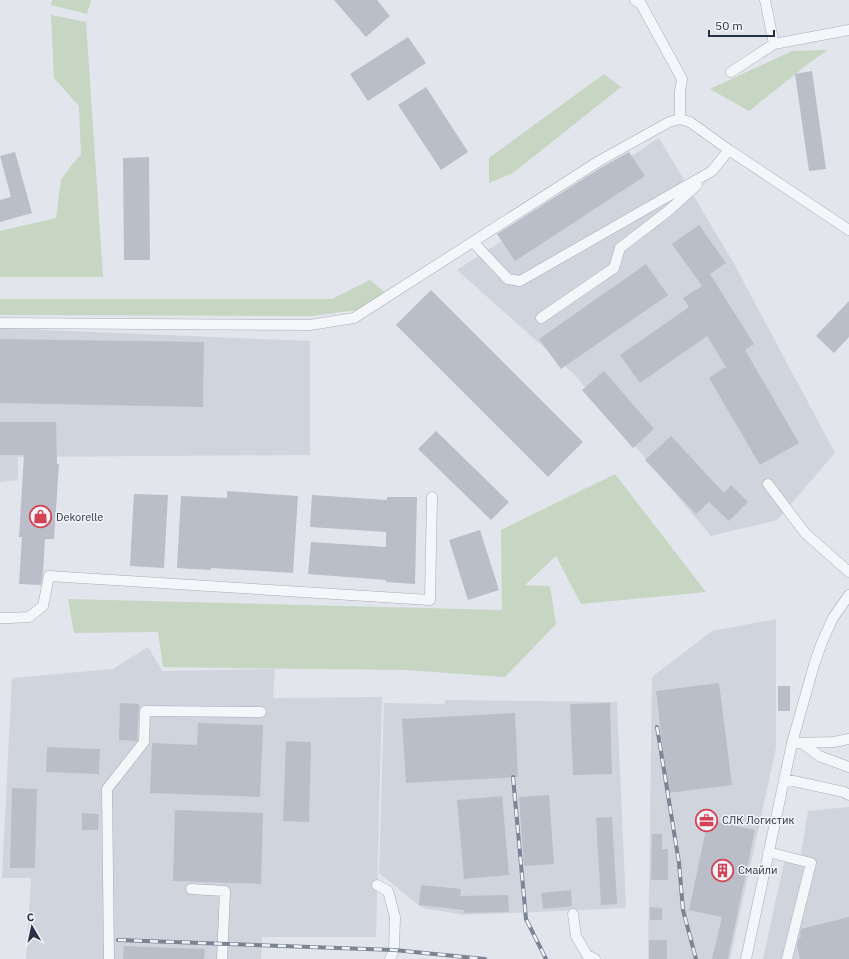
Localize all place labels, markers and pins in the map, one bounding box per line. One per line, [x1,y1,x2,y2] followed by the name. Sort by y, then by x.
[27,504,53,530] shop icon: Dekorelle
[56,510,103,524] place label: Dekorelle
[694,807,720,833] office icon: СЛК Логистик
[722,813,794,827] place label: СЛК Логистик
[709,857,735,883] building icon: Смайли
[738,863,778,877] place label: Смайли

